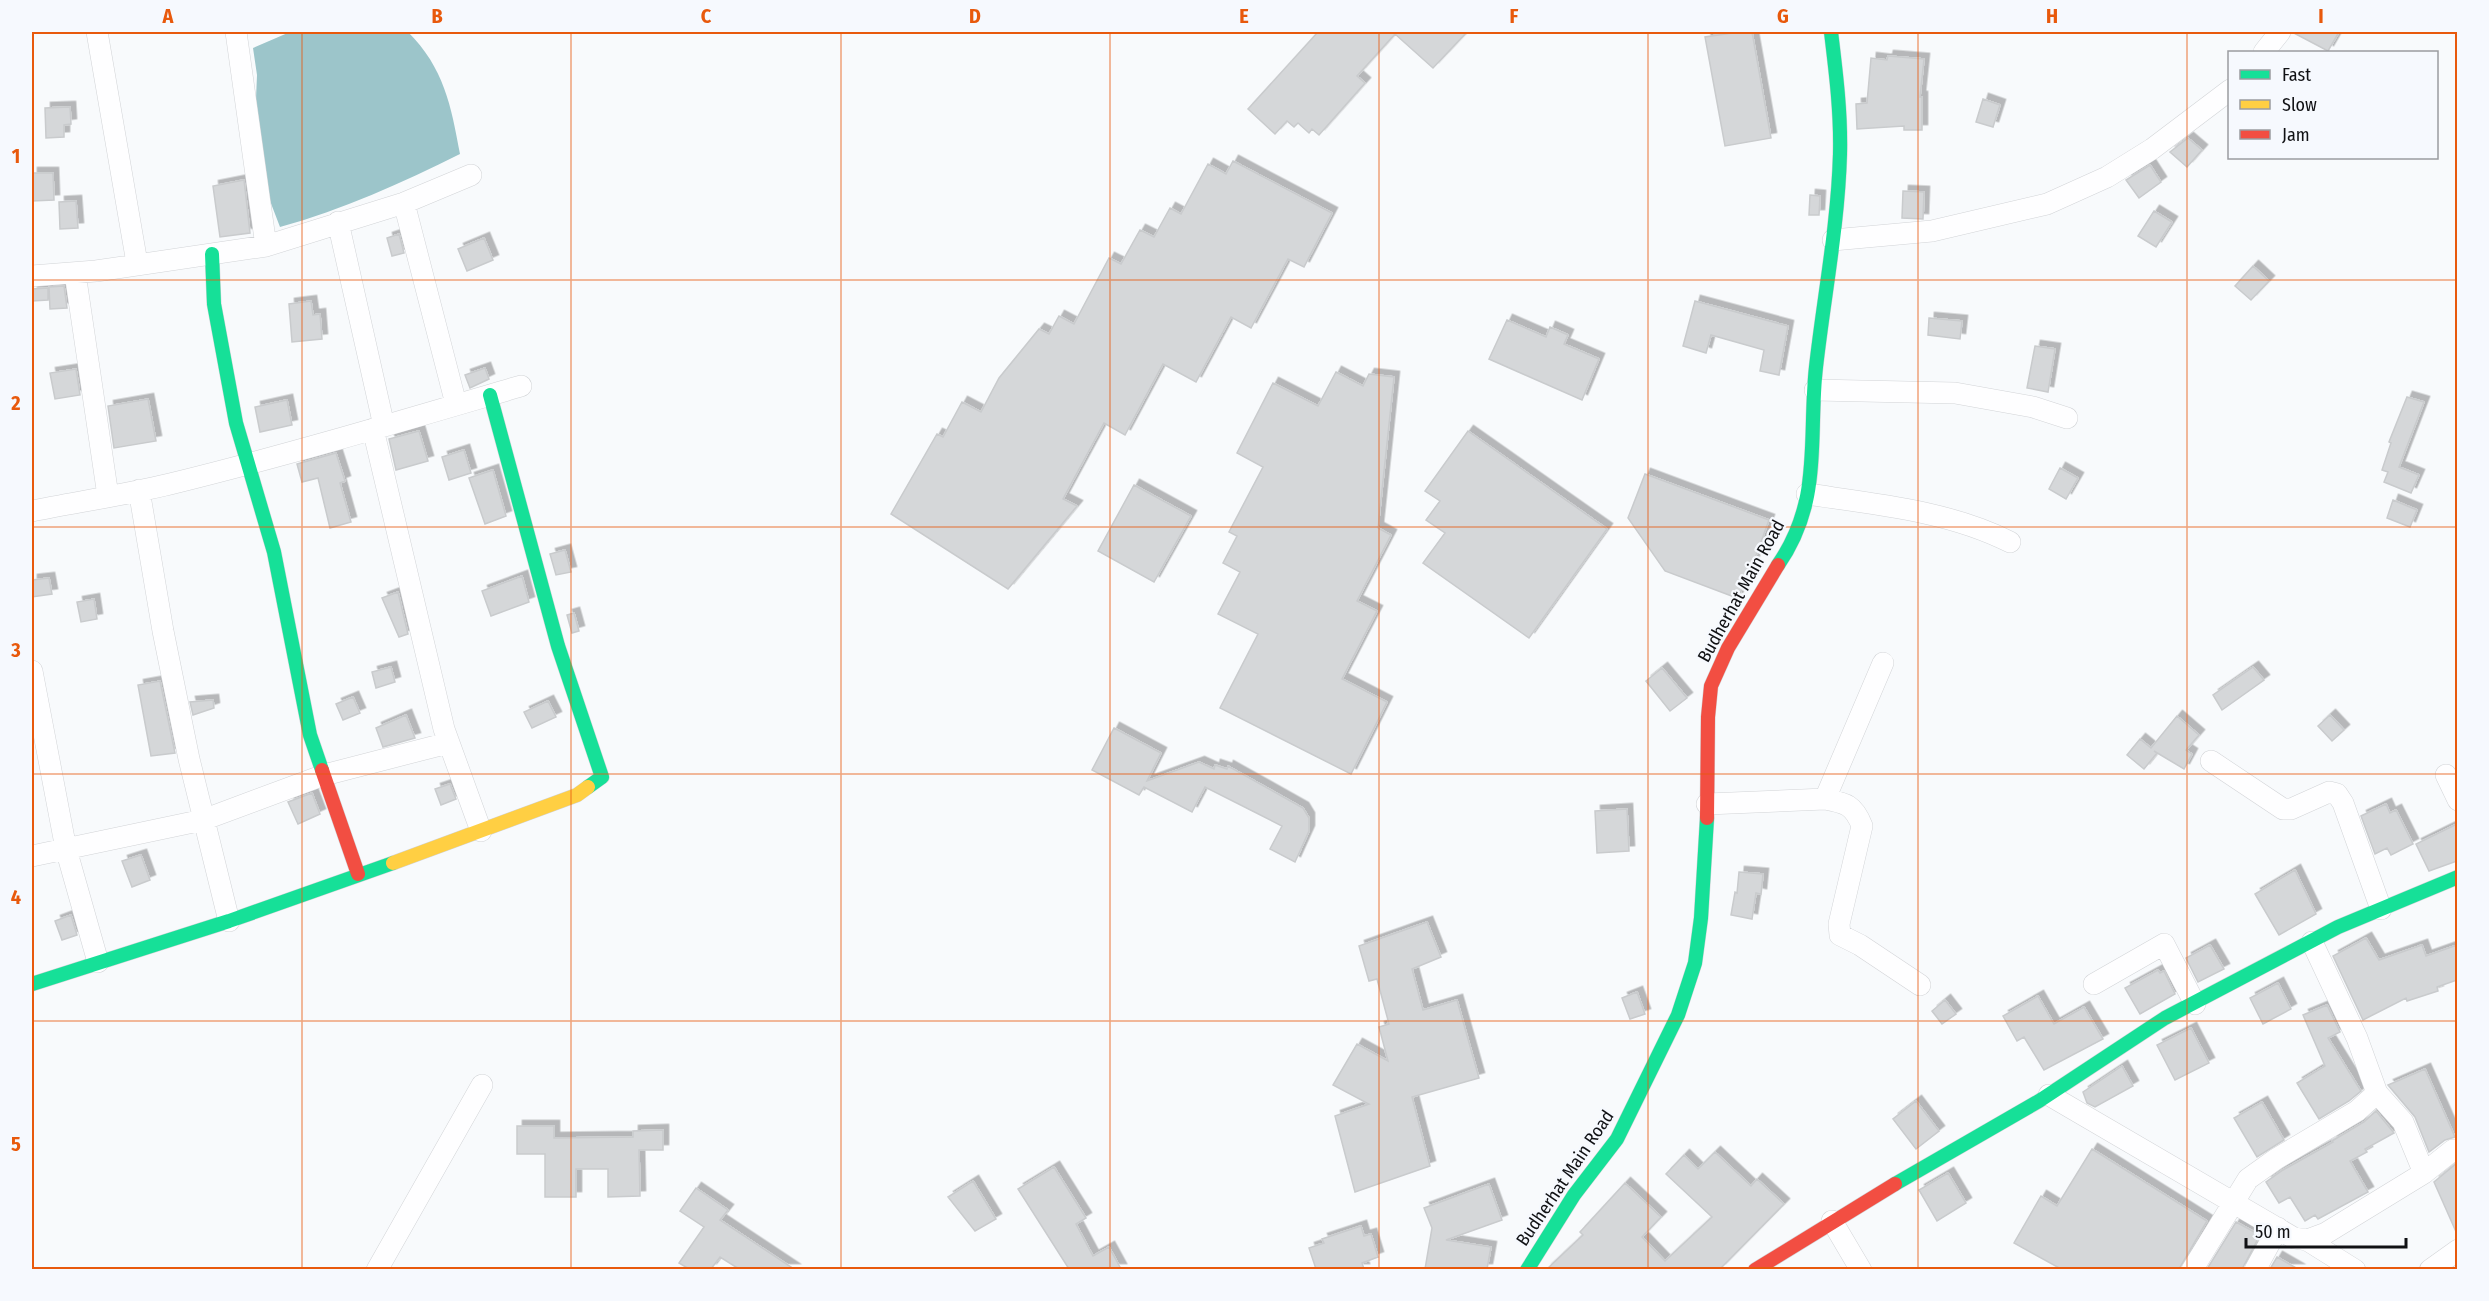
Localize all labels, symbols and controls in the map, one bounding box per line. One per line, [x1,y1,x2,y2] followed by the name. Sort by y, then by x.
[162,4,175,28] text: A
[431,4,443,28] text: B
[701,4,712,28] text: C
[969,4,981,28] text: D
[1239,4,1249,28] text: E
[1510,4,1519,28] text: F
[1777,4,1789,28] text: G
[2046,4,2058,28] text: H
[2318,4,2324,28] text: I
[2228,51,2438,159] legend
[2282,64,2311,86] text: Fast
[2282,94,2317,116] text: Slow
[2282,124,2310,146] text: Jam
[12,144,20,168] text: 1
[10,391,21,415] text: 2
[1693,516,1789,666] street label: Budherhat Main Road
[10,638,21,662] text: 3
[11,885,21,909] text: 4
[1511,1106,1619,1250] street label: Budherhat Main Road
[11,1132,21,1156] text: 5
[2246,1211,2406,1249] scale bar
[2255,1221,2291,1243] text: 50 m

